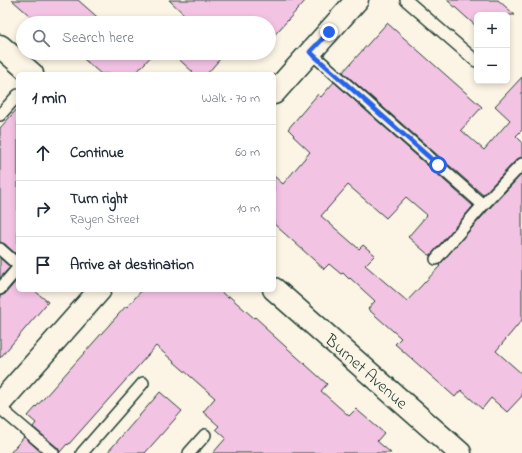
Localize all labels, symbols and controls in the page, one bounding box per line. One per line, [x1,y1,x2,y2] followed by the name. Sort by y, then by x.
[474,12,510,84] map controls
[474,12,510,48] button: +
[16,16,276,60] search box
[320,23,338,41] route end
[30,27,52,49] icon: search
[62,27,134,49] text: Search here
[474,48,510,84] button: −
[32,86,66,111] text: 1 min
[201,89,260,108] text: Walk · 70 m
[32,142,54,164] icon: ahead
[70,142,124,164] text: Continue
[235,143,260,162] text: 60 m
[429,156,447,174] route start
[70,188,128,210] text: Turn right
[32,198,54,220] icon: right
[237,199,260,218] text: 10 m
[70,210,140,229] text: Rayen Street
[32,254,54,276] icon: arrive
[70,254,194,276] text: Arrive at destination
[318,328,413,416] street label: Burnet Avenue

